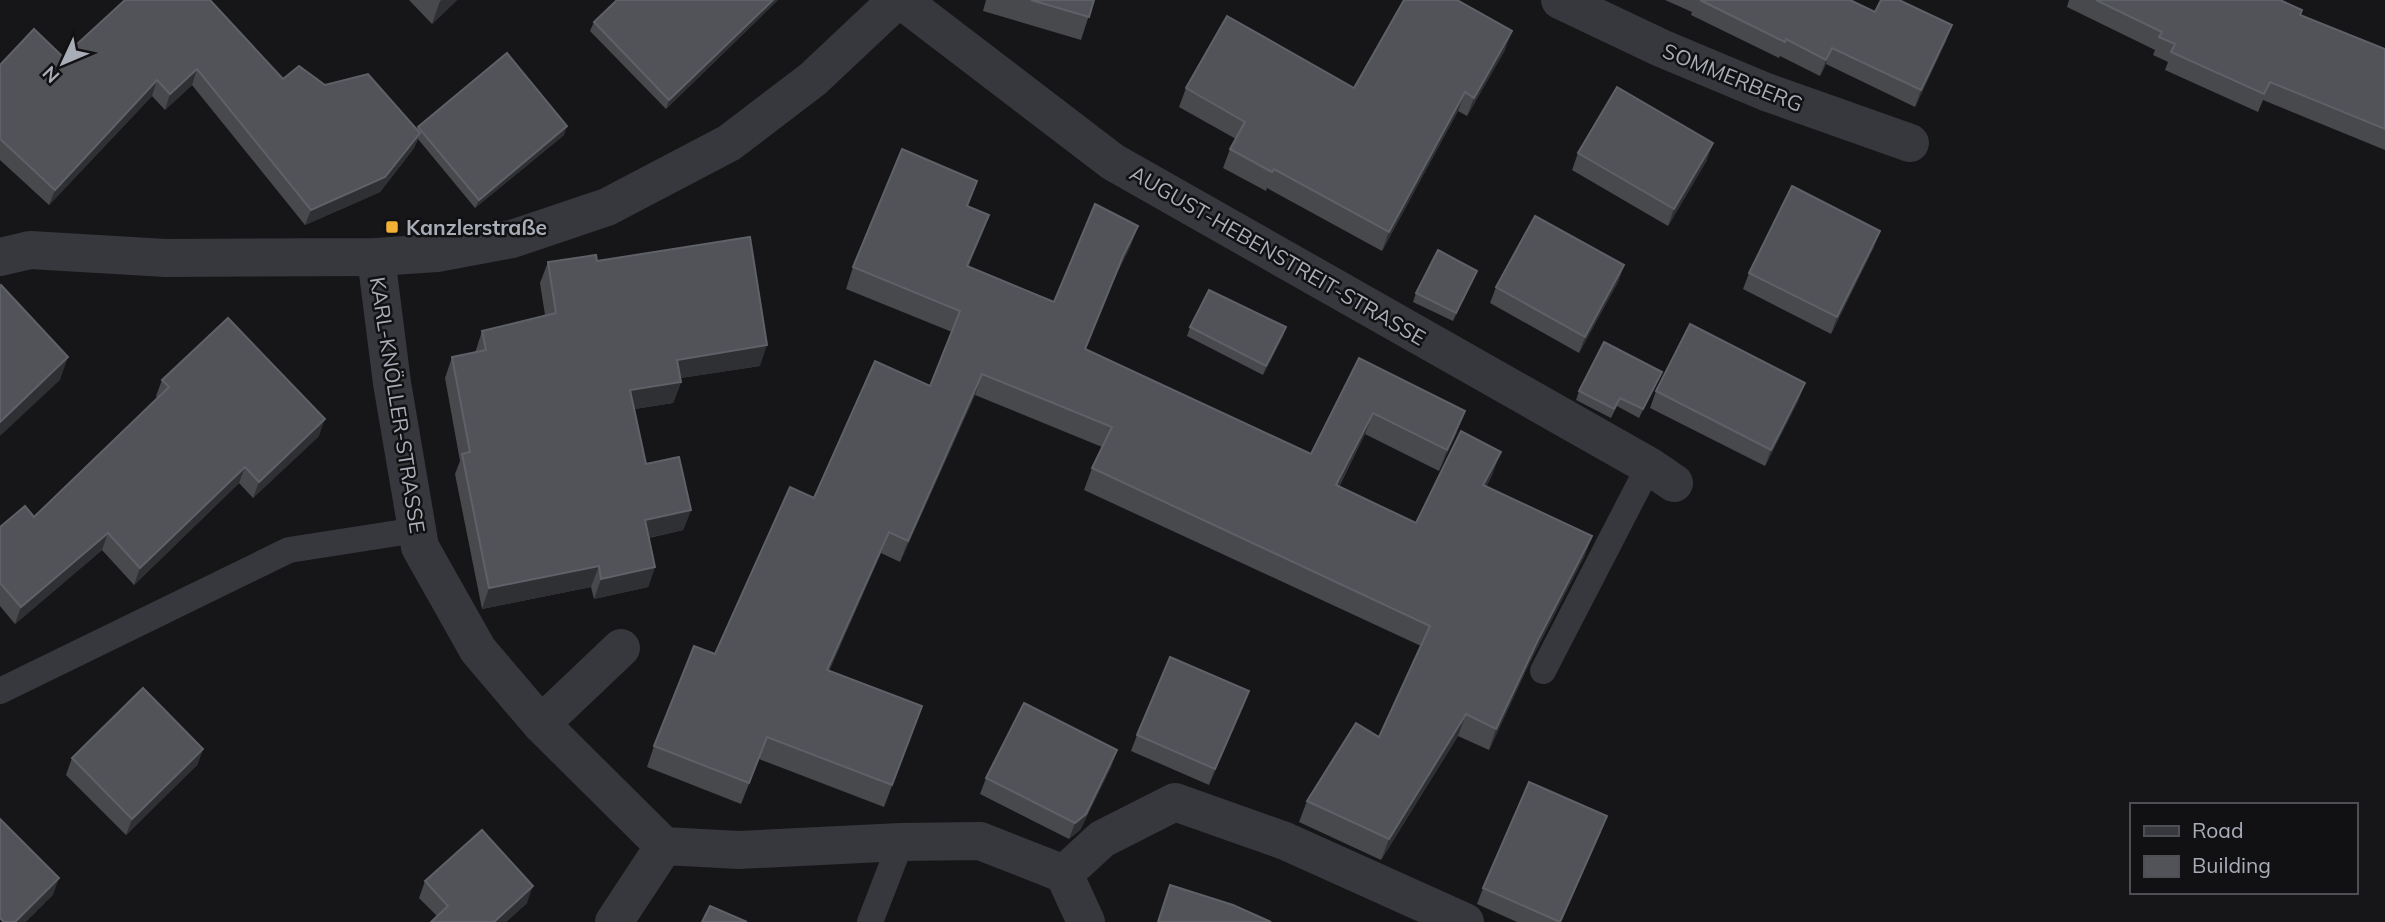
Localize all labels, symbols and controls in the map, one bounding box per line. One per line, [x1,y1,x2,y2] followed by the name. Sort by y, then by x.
[28,28,98,98] north arrow
[1659,37,1807,117] street label: SOMMERBERG
[37,61,64,88] text: N
[1126,159,1430,351] street label: AUGUST-HEBENSTREIT-STRASSE
[406,214,547,240] place label: Kanzlerstraße
[384,219,400,235] marker: Kanzlerstraße
[365,275,431,535] street label: KARL-KNÖLLER-STRASSE
[2130,803,2357,894] legend
[2192,817,2243,843] text: Road
[2192,852,2271,878] text: Building

